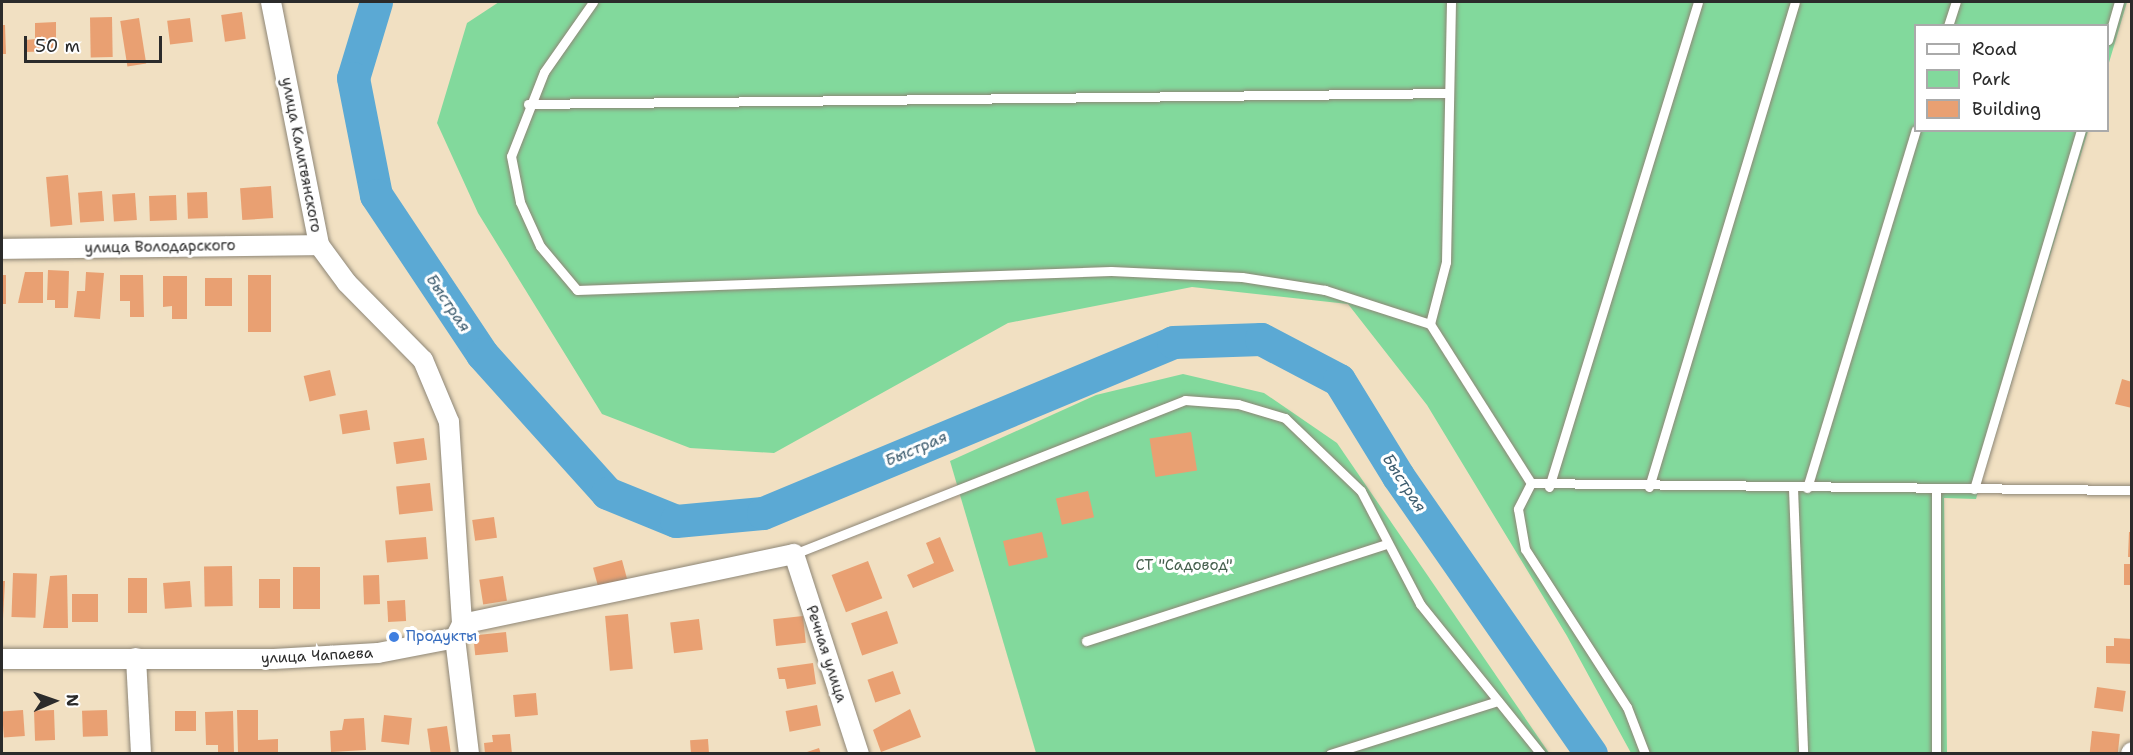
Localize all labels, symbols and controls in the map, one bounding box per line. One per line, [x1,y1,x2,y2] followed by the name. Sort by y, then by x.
[27,24,165,62] scale bar
[1914,24,2109,132] legend
[35,34,80,58] text: 50 m
[1972,37,2017,61] text: Road
[1972,67,2011,91] text: Park
[277,76,325,234] street label: улица Калитвянского
[1972,97,2041,121] text: Building
[84,237,236,257] street label: улица Володарского
[422,270,474,336] water label: Быстрая
[882,427,950,471] water label: Быстрая
[1378,450,1430,516] water label: Быстрая
[1135,557,1233,575] park label: СТ "Садовод"
[802,603,850,705] street label: Речная улица
[406,628,477,646] place label: Продукты
[387,630,401,644] marker: Продукты
[261,644,373,668] street label: улица Чапаева
[24,671,84,731] north arrow
[62,694,83,707] text: N

